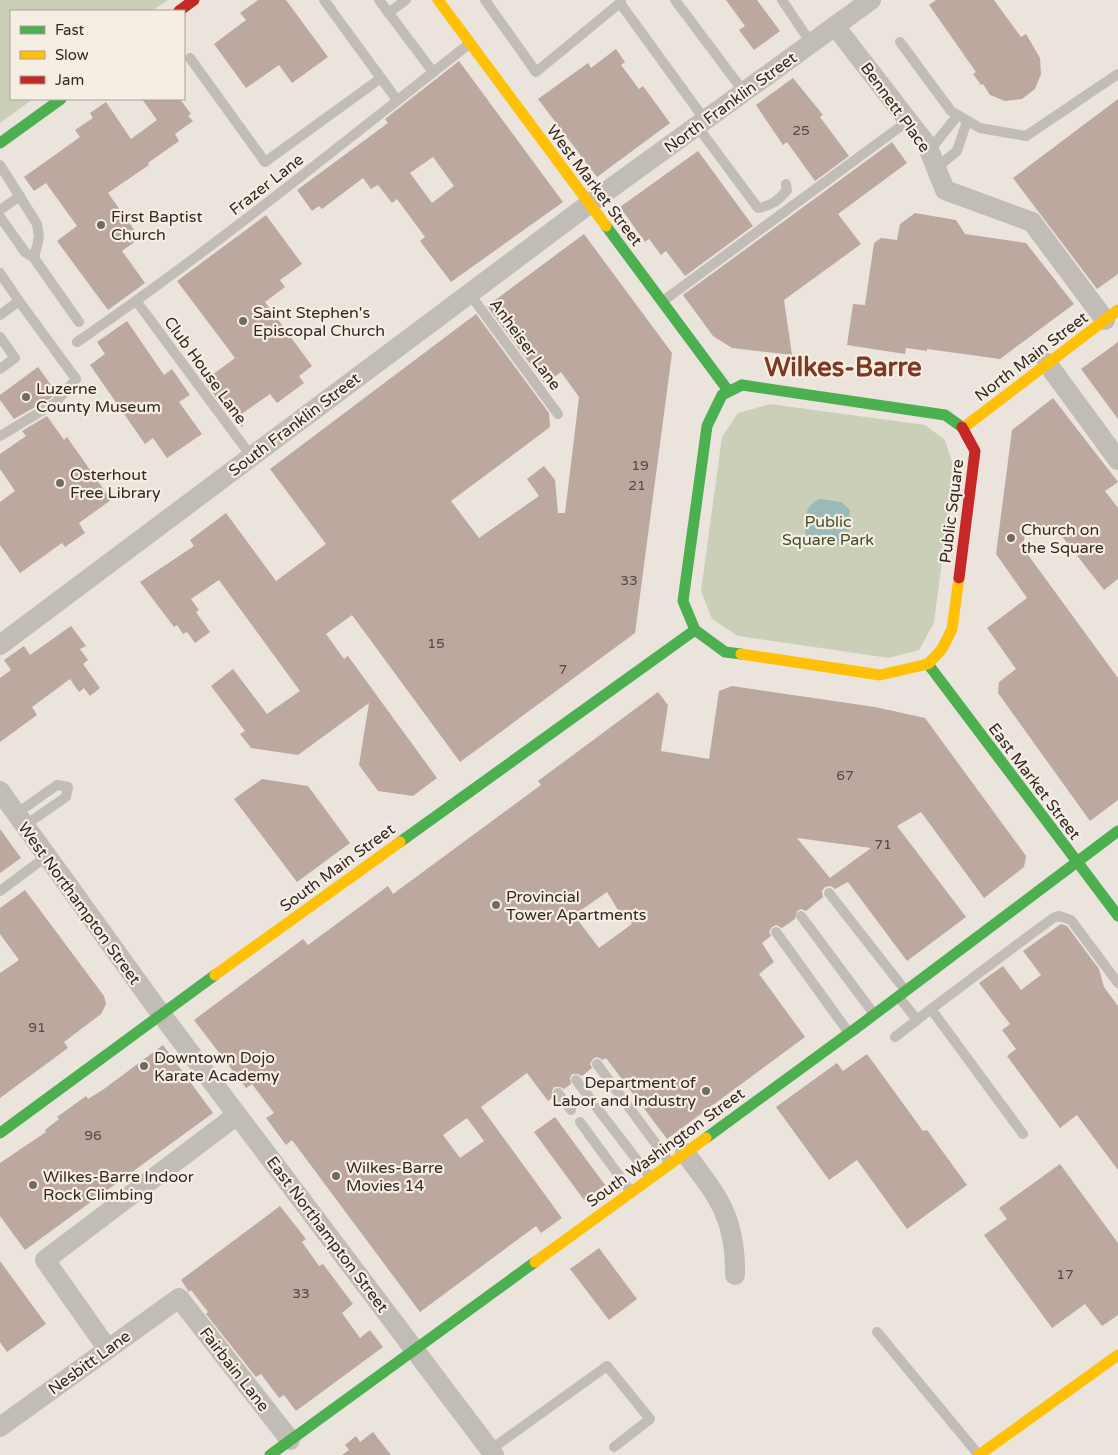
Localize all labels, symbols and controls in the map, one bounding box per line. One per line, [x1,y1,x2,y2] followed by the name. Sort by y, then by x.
[10,10,185,100] legend
[55,21,85,39] text: Fast
[55,46,89,64] text: Slow
[660,48,801,158] street label: North Franklin Street
[856,59,934,156] street label: Bennett Place
[55,71,84,89] text: Jam
[542,121,646,250] street label: West Market Street
[792,122,810,139] house number: 25
[225,150,308,220] street label: Frazer Lane
[111,207,203,245] place label: First Baptist Church
[95,219,107,231] marker: First Baptist Church
[485,295,565,394] street label: Anheiser Lane
[253,303,385,341] place label: Saint Stephen's Episcopal Church
[971,308,1092,406] street label: North Main Street
[159,313,251,428] street label: Club House Lane
[237,315,249,327] marker: Saint Stephen's Episcopal Church
[764,352,922,383] district label: Wilkes-Barre
[225,369,364,481] street label: South Franklin Street
[36,379,161,417] place label: Luzerne County Museum
[20,391,32,403] marker: Luzerne County Museum
[631,457,649,474] house number: 19
[936,458,968,564] street label: Public Square
[70,465,161,503] place label: Osterhout Free Library
[54,477,66,489] marker: Osterhout Free Library
[628,477,646,494] house number: 21
[782,512,874,550] park label: Public Square Park
[1021,520,1104,558] place label: Church on the Square
[1005,532,1017,544] marker: Church on the Square
[620,572,638,589] house number: 33
[427,635,445,652] house number: 15
[559,661,567,678] house number: 7
[984,719,1085,844] street label: East Market Street
[836,767,854,784] house number: 67
[14,819,145,989] street label: West Northampton Street
[276,819,399,916] street label: South Main Street
[874,836,892,853] house number: 71
[506,887,647,925] place label: Provincial Tower Apartments
[490,899,502,911] marker: Provincial Tower Apartments
[28,1019,46,1036] house number: 91
[154,1048,280,1086] place label: Downtown Dojo Karate Academy
[138,1060,150,1072] marker: Downtown Dojo Karate Academy
[552,1073,697,1111] place label: Department of Labor and Industry
[583,1084,749,1212] street label: South Washington Street
[700,1085,712,1097] marker: Department of Labor and Industry
[84,1127,102,1144] house number: 96
[262,1153,392,1317] street label: East Northampton Street
[346,1158,443,1196] place label: Wilkes-Barre Movies 14
[43,1167,195,1205] place label: Wilkes-Barre Indoor Rock Climbing
[330,1170,342,1182] marker: Wilkes-Barre Movies 14
[27,1179,39,1191] marker: Wilkes-Barre Indoor Rock Climbing
[1056,1266,1074,1283] house number: 17
[292,1285,310,1302] house number: 33
[195,1323,273,1416] street label: Fairbain Lane
[45,1326,135,1399] street label: Nesbitt Lane

